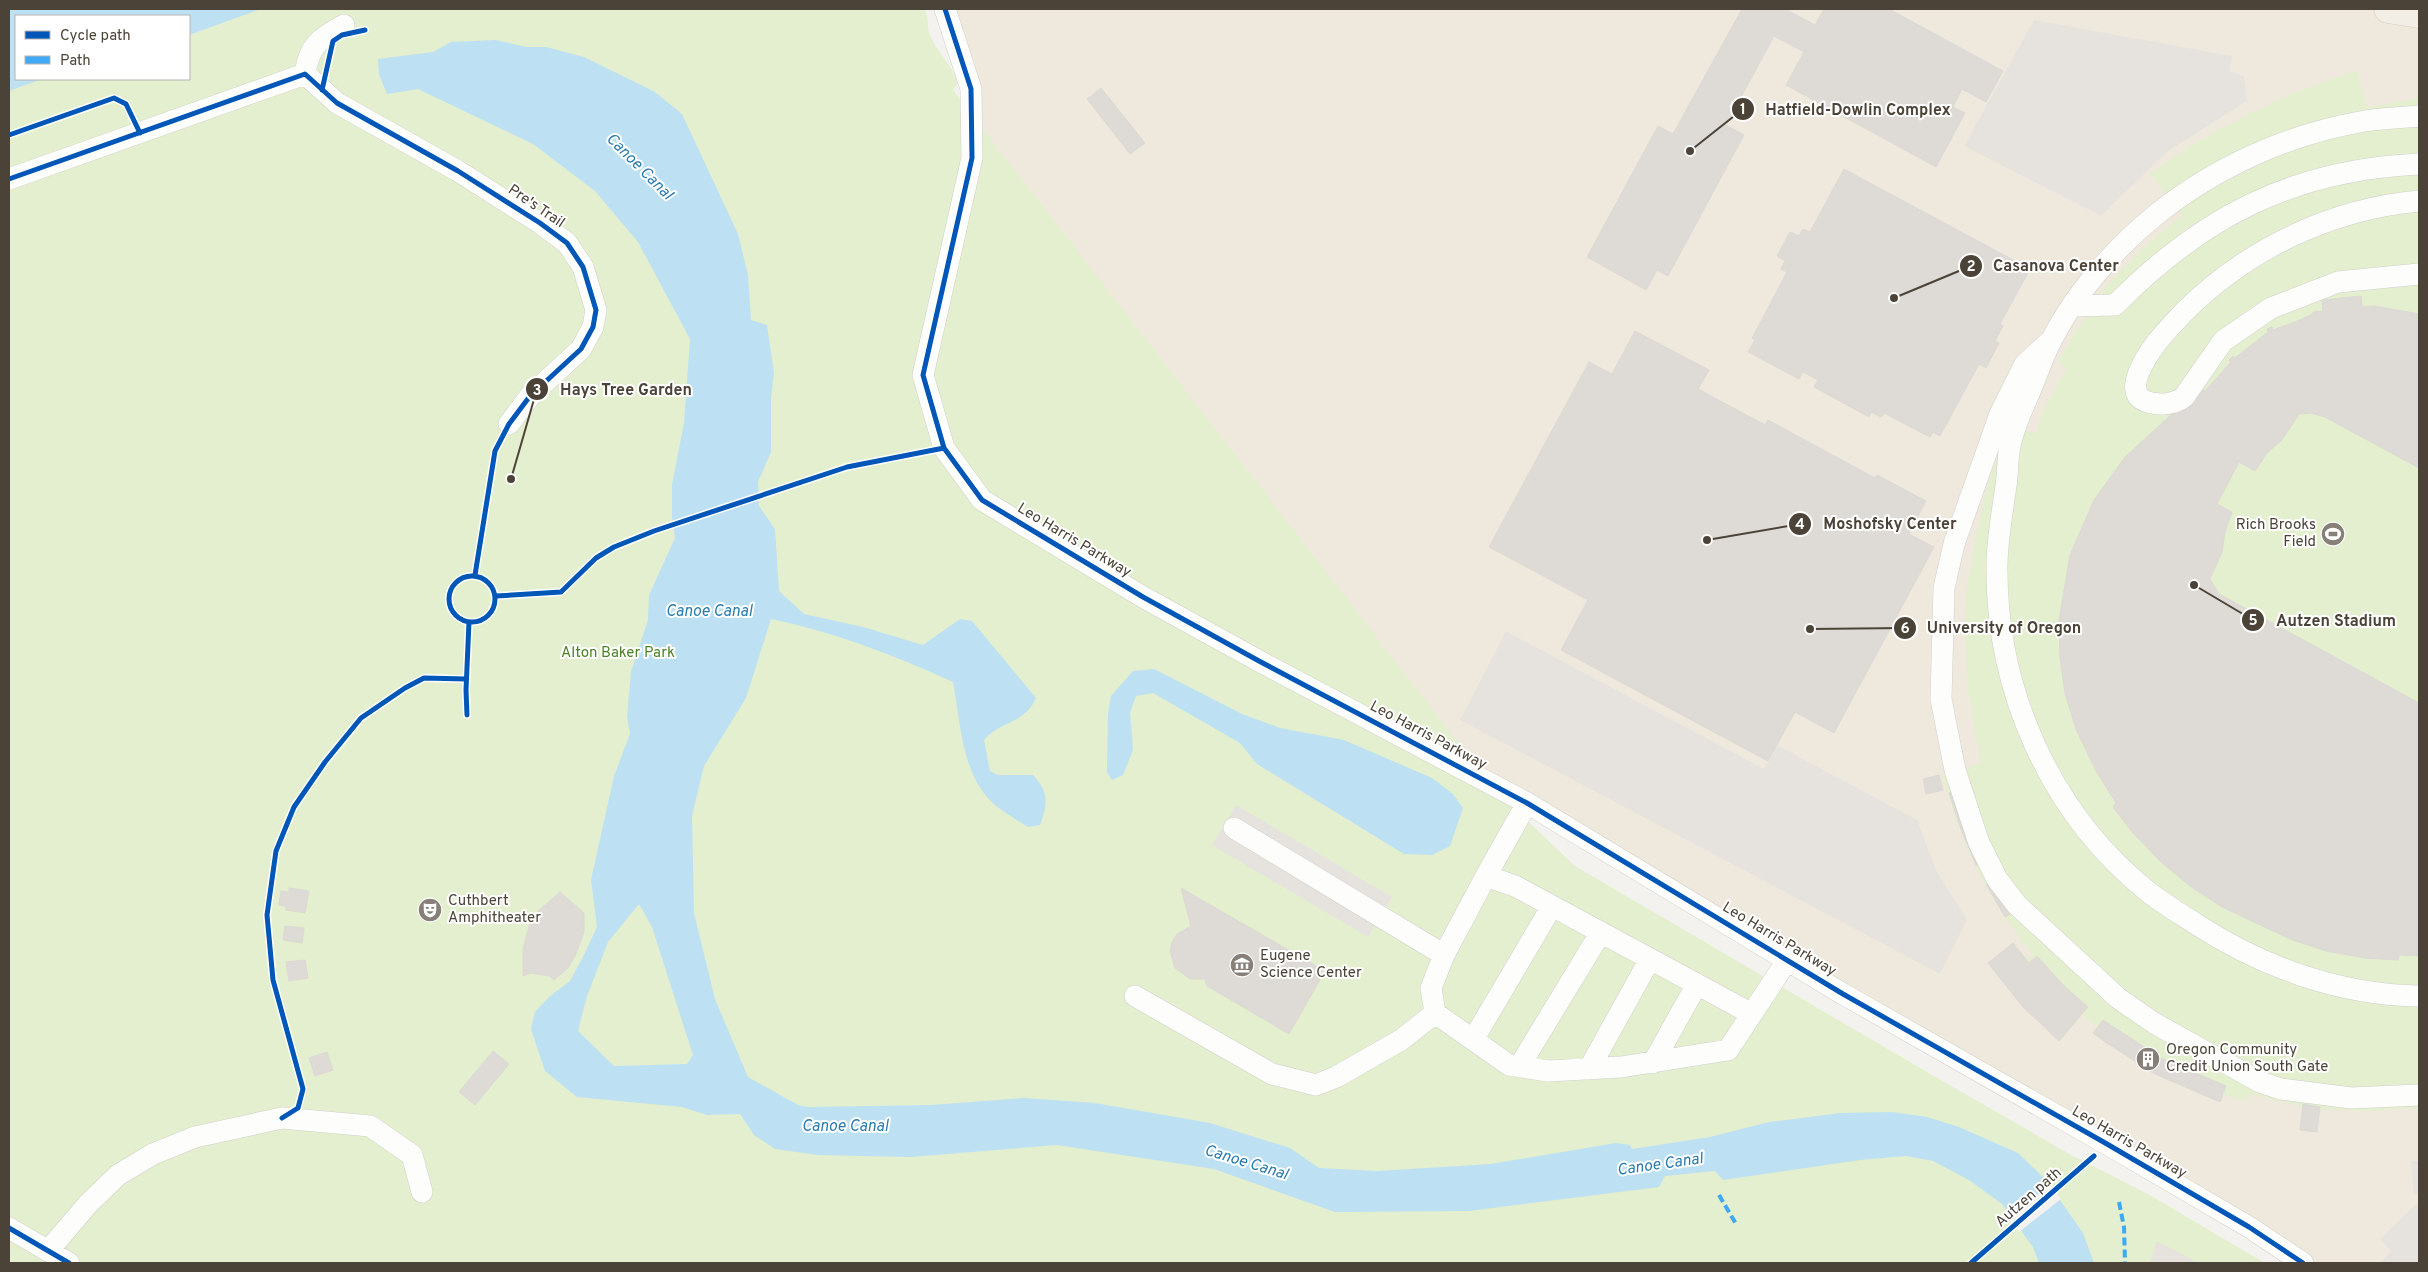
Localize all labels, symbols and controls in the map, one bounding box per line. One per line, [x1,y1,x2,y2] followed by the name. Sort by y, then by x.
[15,15,190,80] legend
[60,27,131,46] text: Cycle path
[60,52,91,71] text: Path
[1730,94,1961,125] callout: Hatfield-Dowlin Complex
[1740,101,1746,120] text: 1
[1765,101,1951,121] text: Hatfield-Dowlin Complex
[601,129,677,205] water label: Canoe Canal
[504,181,568,233] street label: Pre's Trail
[1958,250,2129,281] callout: Casanova Center
[1993,257,2119,277] text: Casanova Center
[1966,258,1976,277] text: 2
[525,374,701,405] callout: Hays Tree Garden
[560,381,692,401] text: Hays Tree Garden
[533,382,542,401] text: 3
[1013,499,1135,583] street label: Leo Harris Parkway
[1788,508,1966,539] callout: Moshofsky Center
[1823,515,1957,535] text: Moshofsky Center
[1795,516,1805,535] text: 4
[2236,516,2316,552] place label: Rich Brooks Field
[2320,521,2346,547] sports icon: Rich Brooks Field
[666,602,753,622] water label: Canoe Canal
[2241,605,2406,636] callout: Autzen Stadium
[1892,612,2091,643] callout: University of Oregon
[2248,612,2258,631] text: 5
[2276,612,2396,632] text: Autzen Stadium
[1927,619,2081,639] text: University of Oregon
[1900,620,1910,639] text: 6
[561,644,675,663] park label: Alton Baker Park
[1366,697,1490,775] street label: Leo Harris Parkway
[448,892,541,928] place label: Cuthbert Amphitheater
[417,897,443,923] theatre icon: Cuthbert Amphitheater
[1718,898,1840,982] street label: Leo Harris Parkway
[1260,947,1362,983] place label: Eugene Science Center
[1229,952,1255,978] museum icon: Eugene Science Center
[2166,1041,2328,1077] place label: Oregon Community Credit Union South Gate
[2135,1046,2161,1072] building icon: Oregon Community Credit Union South Gate
[2068,1102,2190,1184] street label: Leo Harris Parkway
[802,1117,889,1137] water label: Canoe Canal
[1202,1141,1291,1186] water label: Canoe Canal
[1616,1149,1705,1181] water label: Canoe Canal
[1992,1164,2066,1232] street label: Autzen path

